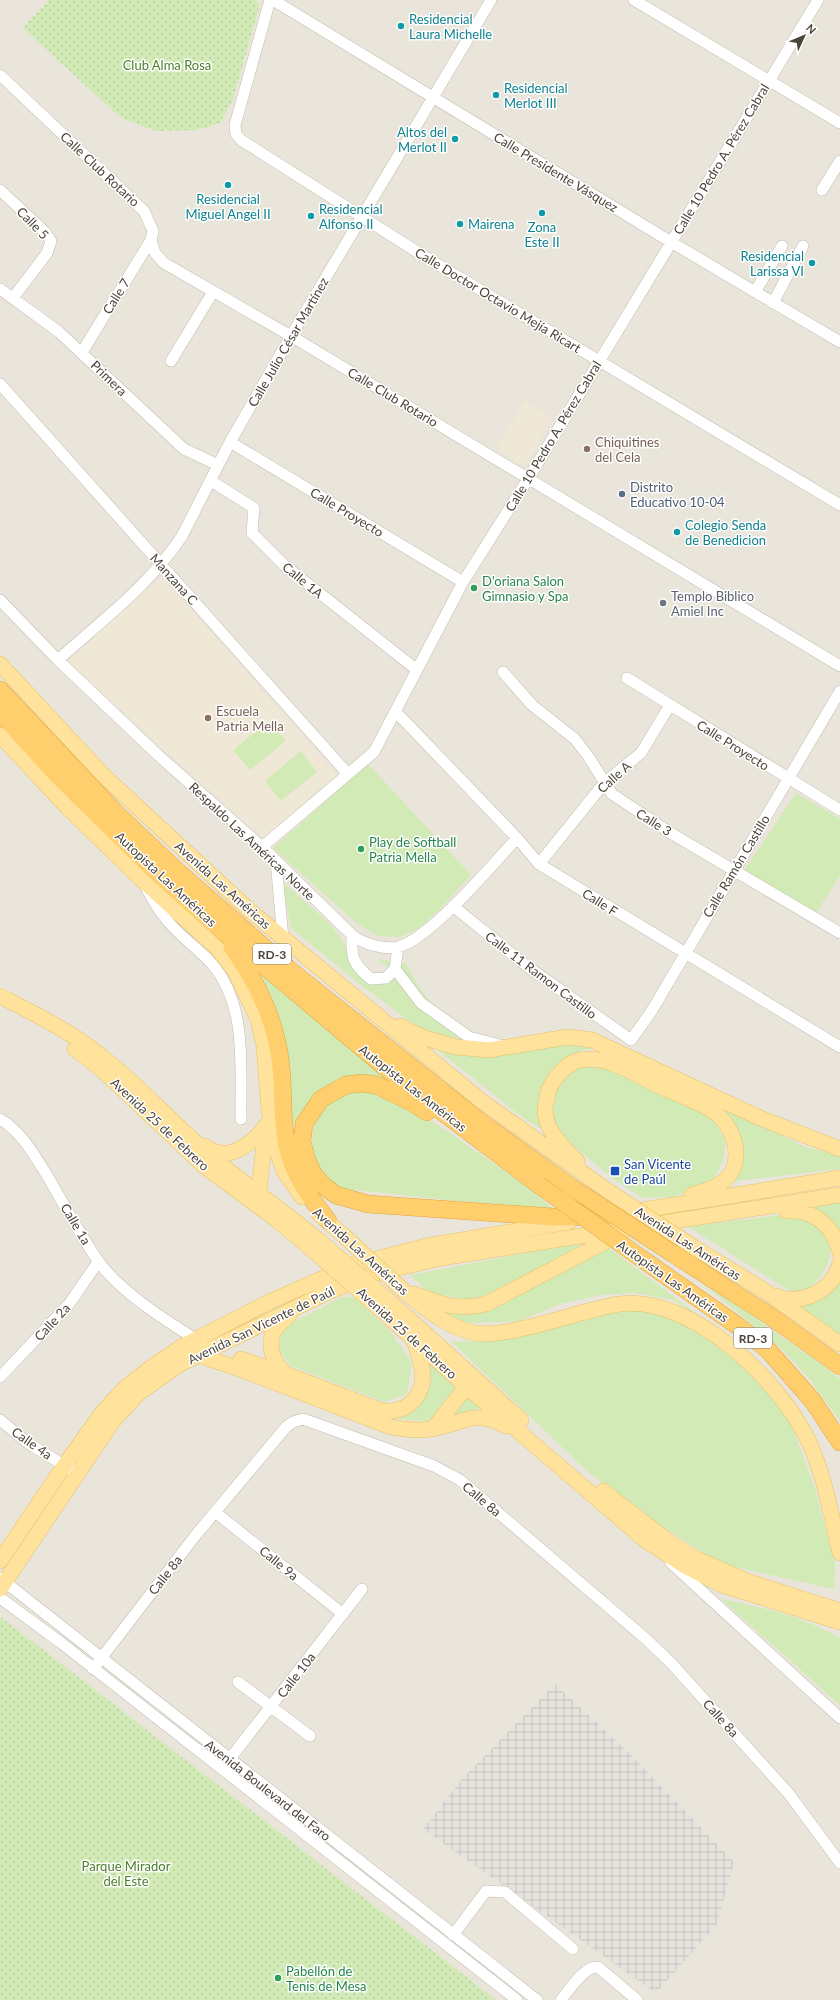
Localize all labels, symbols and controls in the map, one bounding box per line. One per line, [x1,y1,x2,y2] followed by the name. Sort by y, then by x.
[409,11,492,42] place label: Residencial Laura Michelle
[784,16,824,56] north arrow
[396,21,406,31] marker: Residencial Laura Michelle
[804,21,819,36] text: N
[123,57,211,73] park label: Club Alma Rosa
[504,80,568,111] place label: Residencial Merlot III
[670,81,772,237] street label: Calle 10 Pedro A. Pérez Cabral
[491,90,501,100] marker: Residencial Merlot III
[397,124,447,155] place label: Altos del Merlot II
[57,128,143,210] street label: Calle Club Rotario
[491,129,621,216] street label: Calle Presidente Vásquez
[450,134,460,144] marker: Altos del Merlot II
[223,180,233,190] marker: Residencial Miguel Angel II
[185,191,271,222] place label: Residencial Miguel Angel II
[319,201,383,232] place label: Residencial Alfonso II
[14,203,52,243] street label: Calle 5
[537,208,547,218] marker: Zona Este II
[306,211,316,221] marker: Residencial Alfonso II
[468,216,515,232] place label: Mairena
[455,219,465,229] marker: Mairena
[524,219,560,250] place label: Zona Este II
[412,244,584,356] street label: Calle Doctor Octavio Mejía Ricart
[740,248,804,279] place label: Residencial Larissa VI
[807,258,817,268] marker: Residencial Larissa VI
[244,274,332,410] street label: Calle Julio César Martínez
[99,275,133,317] street label: Calle 7
[88,357,130,399] street label: Primera
[502,358,604,514] street label: Calle 10 Pedro A. Pérez Cabral
[345,364,441,430] street label: Calle Club Rotario
[595,434,660,465] place label: Chiquitines del Cela
[582,444,592,454] marker: Chiquitines del Cela
[630,479,725,510] place label: Distrito Educativo 10-04
[308,484,386,540] street label: Calle Proyecto
[617,489,627,499] marker: Distrito Educativo 10-04
[685,517,766,548] place label: Colegio Senda de Benedicion
[672,527,682,537] marker: Colegio Senda de Benedicion
[147,550,201,608] street label: Manzana C
[279,559,327,601] street label: Calle 1A
[482,573,568,604] place label: D'oriana Salon Gimnasio y Spa
[469,583,479,593] marker: D'oriana Salon Gimnasio y Spa
[671,588,754,619] place label: Templo Biblico Amiel Inc
[658,598,668,608] marker: Templo Biblico Amiel Inc
[216,703,284,734] place label: Escuela Patria Mella
[203,713,213,723] marker: Escuela Patria Mella
[694,716,772,774] street label: Calle Proyecto
[594,758,634,796] street label: Calle A
[186,779,318,903] street label: Respaldo Las Américas Norte
[633,805,675,839] street label: Calle 3
[699,812,773,920] street label: Calle Ramón Castillo
[112,828,220,930] street label: Autopista Las Américas
[369,834,456,865] place label: Play de Softball Patria Mella
[172,838,274,932] street label: Avenida Las Américas
[356,844,366,854] marker: Play de Softball Patria Mella
[579,885,621,919] street label: Calle F
[482,928,600,1022] street label: Calle 11 Ramon Castillo
[253,944,291,964] road number: RD-3
[356,1041,470,1135] street label: Autopista Las Américas
[107,1074,213,1174] street label: Avenida 25 de Febrero
[624,1156,691,1187] place label: San Vicente de Paúl
[609,1165,621,1177] marker: San Vicente de Paúl
[57,1200,95,1248] street label: Calle 1a
[632,1203,744,1283] street label: Avenida Las Américas
[310,1204,412,1298] street label: Avenida Las Américas
[614,1236,732,1326] street label: Autopista Las Américas
[185,1282,337,1368] street label: Avenida San Vicente de Paúl
[354,1284,460,1382] street label: Avenida 25 de Febrero
[31,1300,73,1344] street label: Calle 2a
[734,1328,772,1348] road number: RD-3
[9,1423,55,1463] street label: Calle 4a
[459,1478,505,1520] street label: Calle 8a
[256,1542,302,1584] street label: Calle 9a
[145,1552,185,1598] street label: Calle 8a
[273,1649,319,1701] street label: Calle 10a
[700,1696,742,1740] street label: Calle 8a
[202,1736,334,1844] street label: Avenida Boulevard del Faro
[82,1858,171,1889] park label: Parque Mirador del Este
[286,1963,367,1994] place label: Pabellón de Tenis de Mesa
[273,1973,283,1983] marker: Pabellón de Tenis de Mesa

